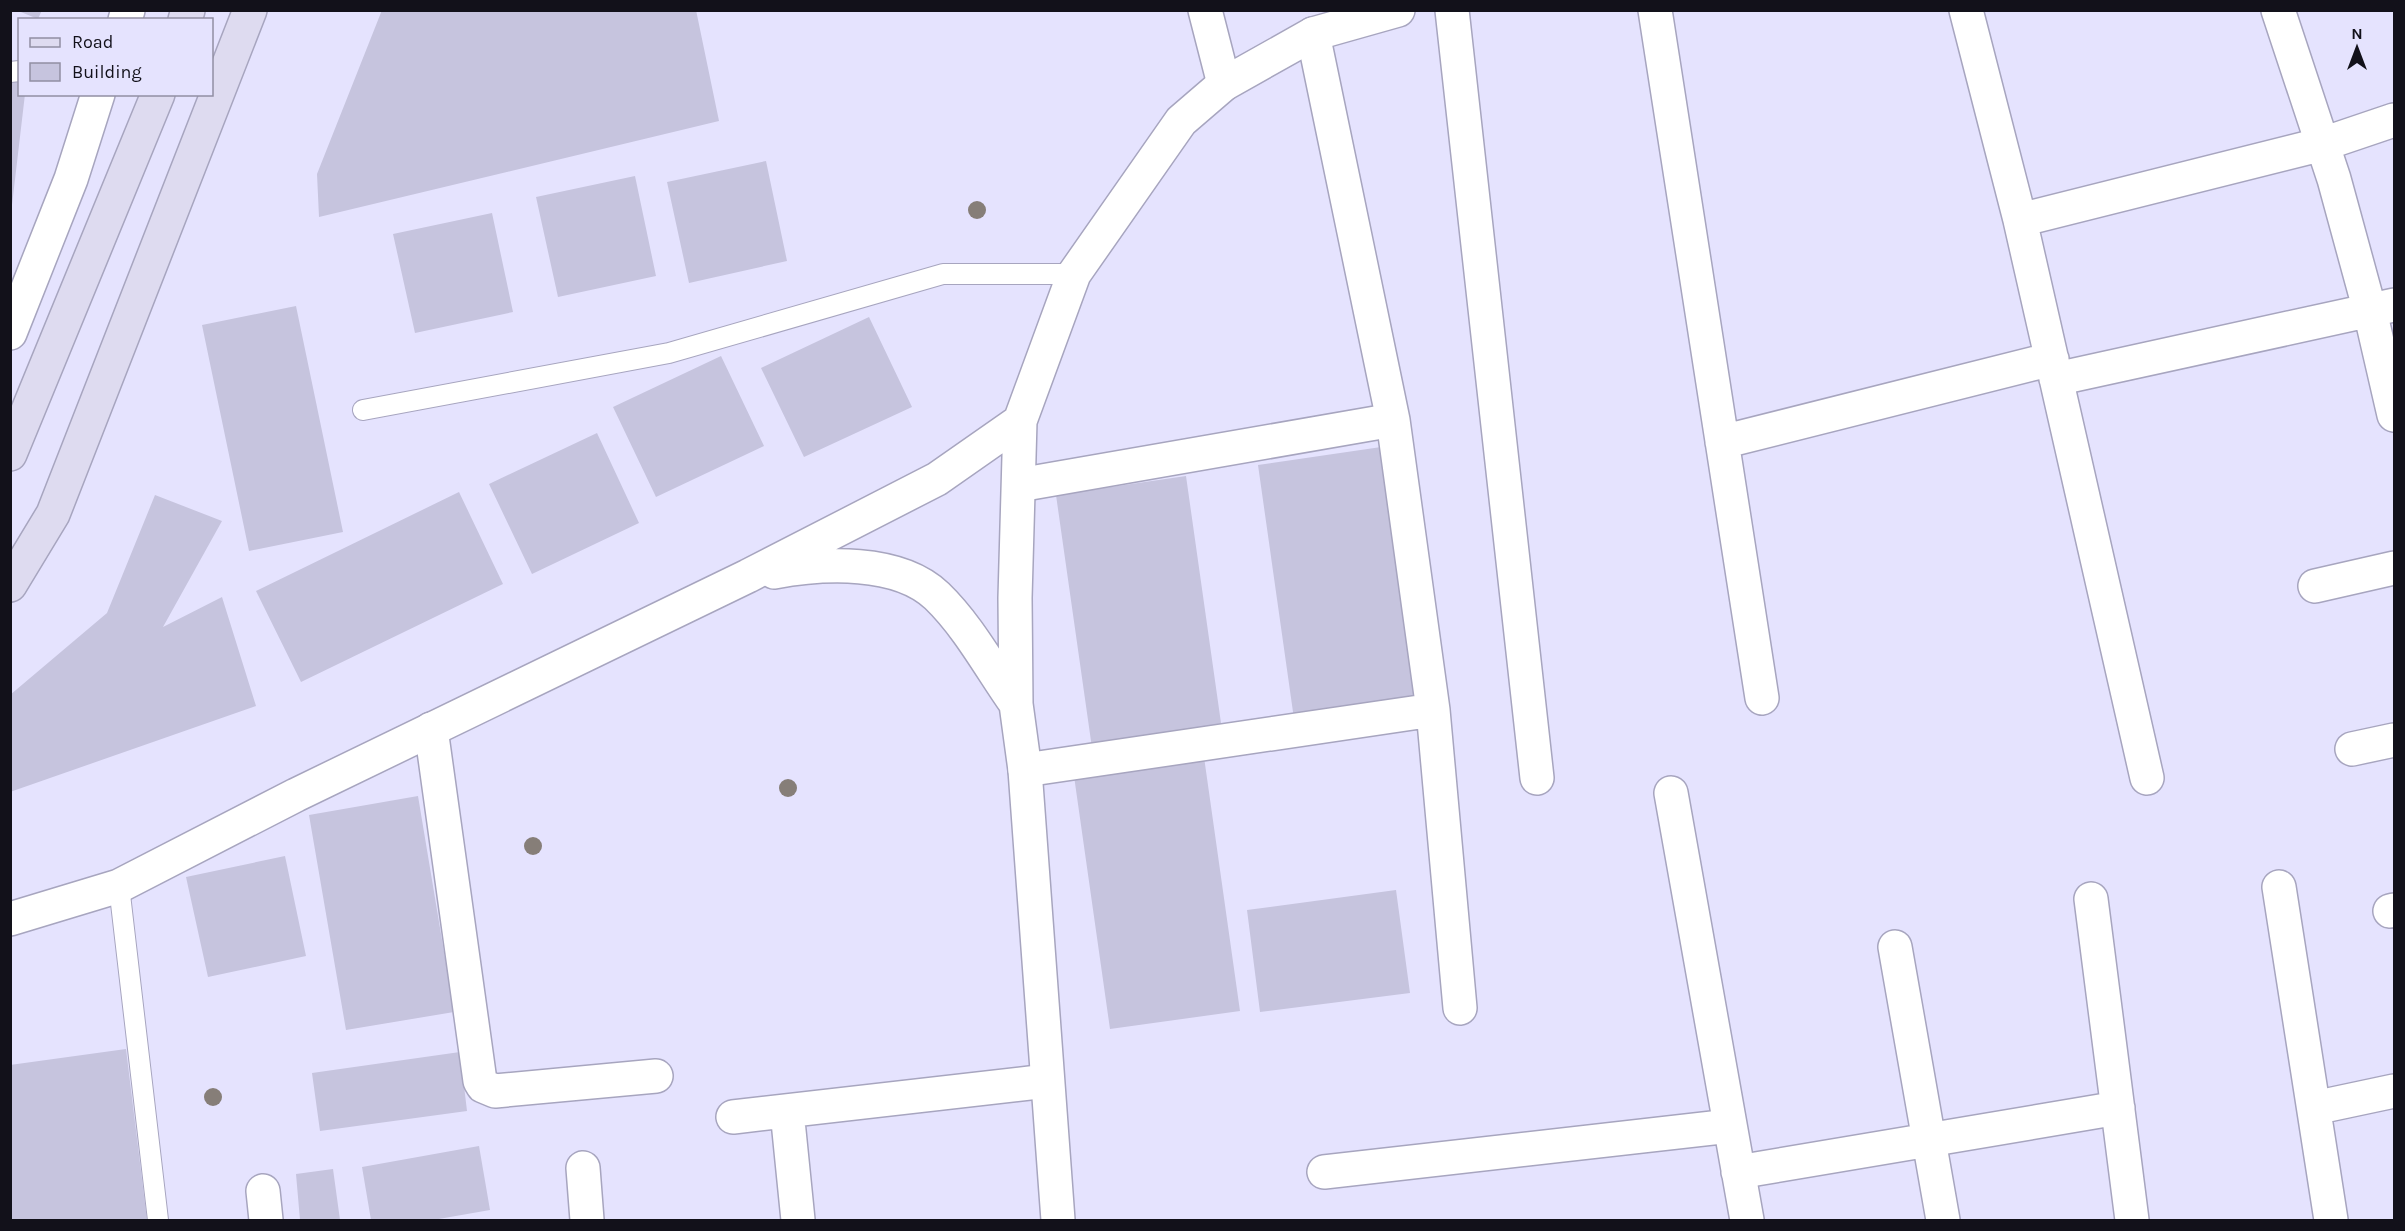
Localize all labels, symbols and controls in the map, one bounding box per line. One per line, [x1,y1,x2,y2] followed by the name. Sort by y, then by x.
[18,18,213,96] legend
[2327,18,2387,78] north arrow
[2351,24,2363,43] text: N
[72,31,113,53] text: Road
[72,61,142,83] text: Building

